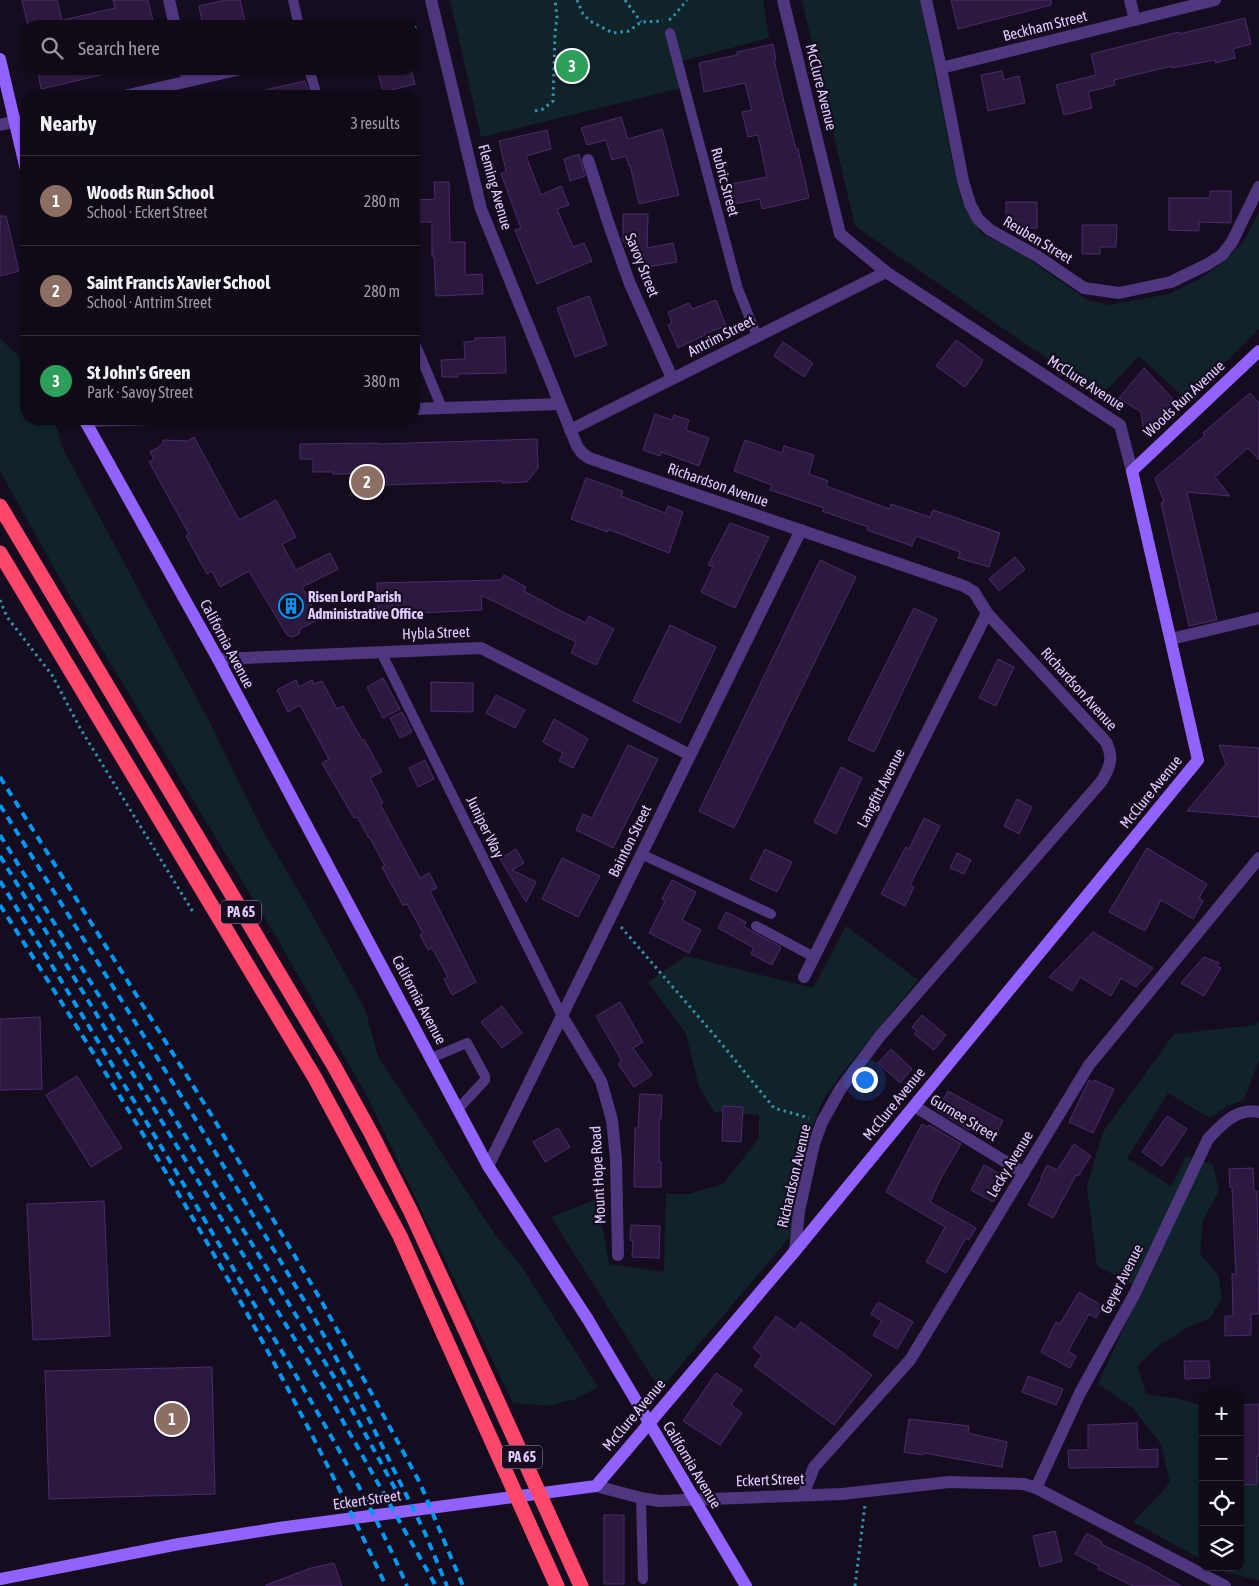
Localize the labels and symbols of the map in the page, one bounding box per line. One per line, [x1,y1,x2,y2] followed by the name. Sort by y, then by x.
[1001,7,1089,44] street label: Beckham Street
[803,42,840,132] street label: McClure Avenue
[556,47,588,85] pin: 3
[475,142,516,232] street label: Fleming Avenue
[708,146,743,218] street label: Rubric Street
[1001,212,1076,267] street label: Reuben Street
[622,230,663,299] street label: Savoy Street
[685,312,757,360] street label: Antrim Street
[1045,351,1128,414] street label: McClure Avenue
[1140,357,1228,441] street label: Woods Run Avenue
[666,459,771,510] street label: Richardson Avenue
[351,463,383,501] pin: 2
[307,588,424,622] place label: Risen Lord Parish Administrative Office
[278,593,304,619] building icon: Risen Lord Parish Administrative Office
[197,596,258,691] street label: California Avenue
[402,623,470,642] street label: Hybla Street
[1038,644,1121,734] street label: Richardson Avenue
[853,745,908,830] street label: Langfitt Avenue
[1116,752,1185,831] street label: McClure Avenue
[463,793,508,861] street label: Juniper Way
[605,802,654,880] street label: Bainton Street
[221,900,261,924] road number: PA 65
[389,952,450,1047] street label: California Avenue
[859,1064,928,1143] street label: McClure Avenue
[852,1067,878,1093] your location
[928,1091,1001,1144] street label: Gurnee Street
[773,1122,814,1229] street label: Richardson Avenue
[586,1125,609,1225] street label: Mount Hope Road
[983,1127,1036,1200] street label: Lecky Avenue
[1097,1241,1146,1316] street label: Geyer Avenue
[599,1375,669,1454] street label: McClure Avenue
[156,1400,188,1438] pin: 1
[660,1418,725,1511] street label: California Avenue
[502,1445,542,1468] road number: PA 65
[735,1470,805,1489] street label: Eckert Street
[332,1486,402,1513] street label: Eckert Street

